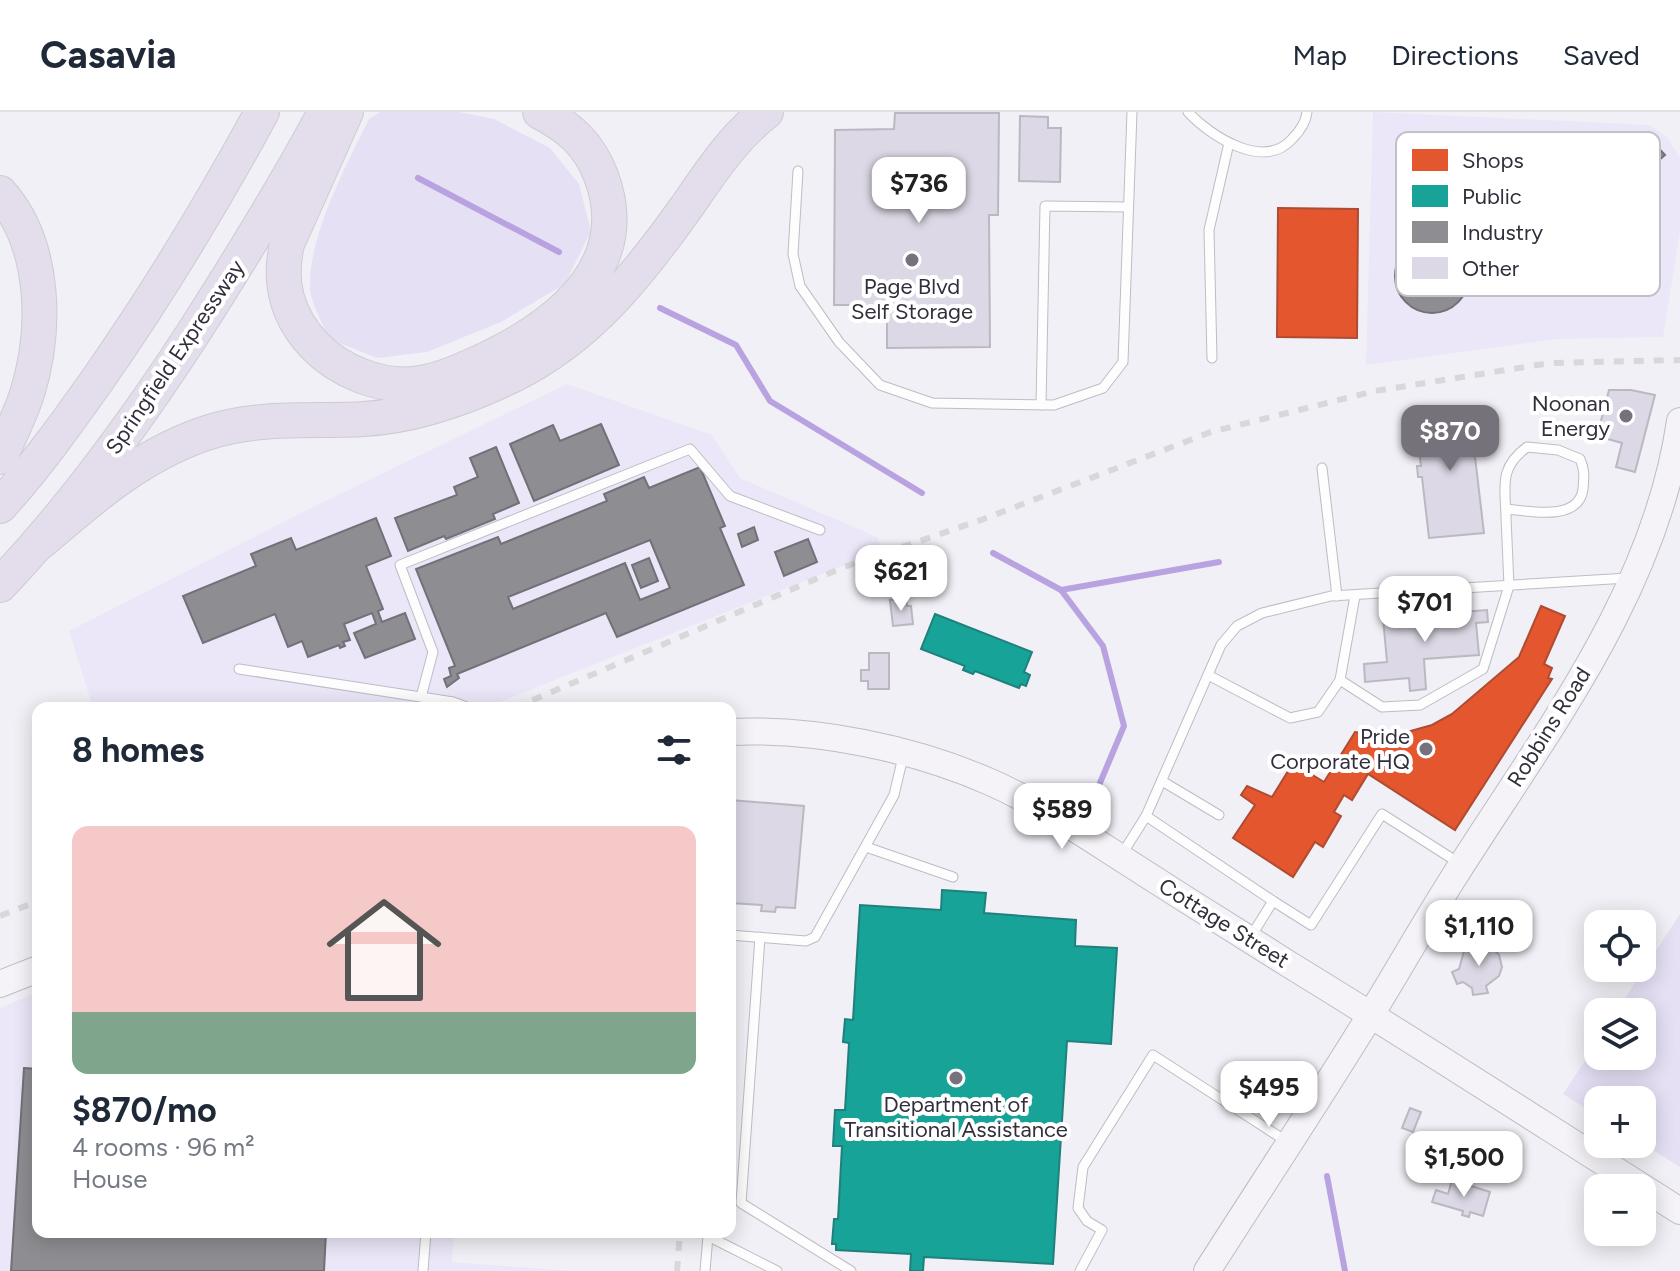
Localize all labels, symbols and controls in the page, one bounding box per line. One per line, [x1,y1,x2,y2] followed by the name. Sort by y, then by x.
[40,32,177,78] text: Casavia
[1293,38,1347,72] text: Map
[1391,38,1519,72] text: Directions
[1563,38,1640,72] text: Saved
[1396,132,1660,296] legend
[1462,147,1524,174] text: Shops
[872,157,966,225] pin: $736
[890,167,948,199] text: $736
[1462,183,1522,210] text: Public
[1462,219,1543,246] text: Industry
[903,251,921,269] marker: Page Blvd Self Storage
[100,254,250,459] street label: Springfield Expressway
[1462,255,1520,282] text: Other
[851,273,973,325] place label: Page Blvd Self Storage
[1532,390,1610,442] place label: Noonan Energy
[1403,405,1497,473] pin: $870
[1617,407,1635,425] marker: Noonan Energy
[1419,415,1481,447] text: $870
[854,545,948,613] pin: $621
[873,555,929,587] text: $621
[1378,576,1472,644] pin: $701
[1397,586,1453,618] text: $701
[1502,662,1596,792] street label: Robbins Road
[1270,723,1410,775] place label: Pride Corporate HQ
[652,728,696,772] icon: filters
[72,730,204,771] text: 8 homes
[1417,740,1435,758] marker: Pride Corporate HQ
[1015,783,1109,851] pin: $589
[1032,793,1092,825] text: $589
[1154,872,1294,974] street label: Cottage Street
[312,878,456,1022] icon: home
[1414,900,1544,968] pin: $1,110
[1444,910,1514,942] text: $1,110
[1584,910,1656,1246] map controls
[1584,910,1656,982] button: locate
[1584,998,1656,1070] button: layers
[1222,1061,1316,1129] pin: $495
[947,1069,965,1087] marker: Department of Transitional Assistance
[1238,1071,1300,1103] text: $495
[1584,1086,1656,1158] button: +
[72,1090,217,1131] text: $870/mo
[844,1091,1068,1143] place label: Department of Transitional Assistance
[72,1131,255,1163] text: 4 rooms · 96 m²
[1399,1131,1529,1199] pin: $1,500
[1424,1141,1504,1173] text: $1,500
[72,1163,147,1195] text: House
[1584,1174,1656,1246] button: −

